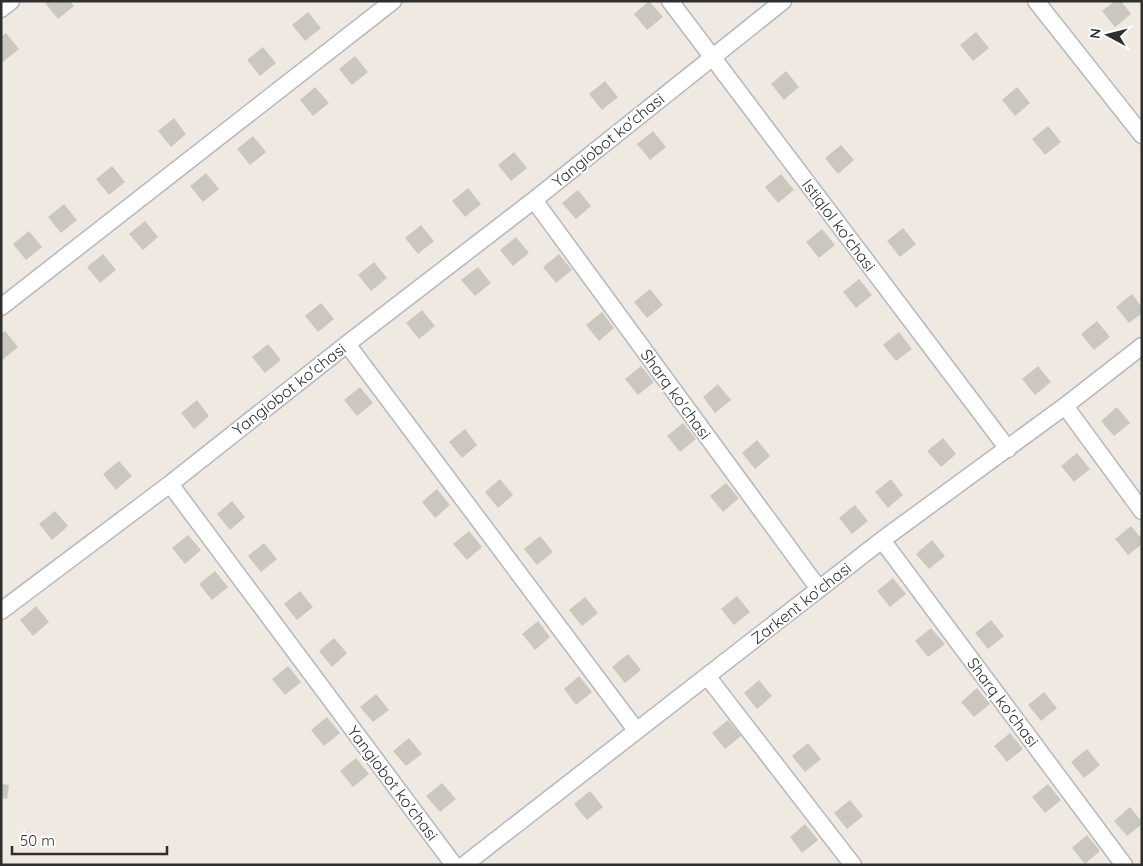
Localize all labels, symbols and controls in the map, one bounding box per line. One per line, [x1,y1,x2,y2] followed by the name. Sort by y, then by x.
[1083,10,1133,60] north arrow
[1086,27,1105,40] text: N
[548,89,668,191] street label: Yangiobot ko'chasi
[798,175,880,275] street label: Istiqlol ko'chasi
[228,338,350,440] street label: Yangiobot ko'chasi
[637,345,715,443] street label: Sharq ko'chasi
[747,558,855,648] street label: Zarkent ko'chasi
[963,653,1043,751] street label: Sharq ko'chasi
[343,722,443,844] street label: Yangiobot ko'chasi
[12,824,168,856] scale bar
[20,831,55,850] text: 50 m

